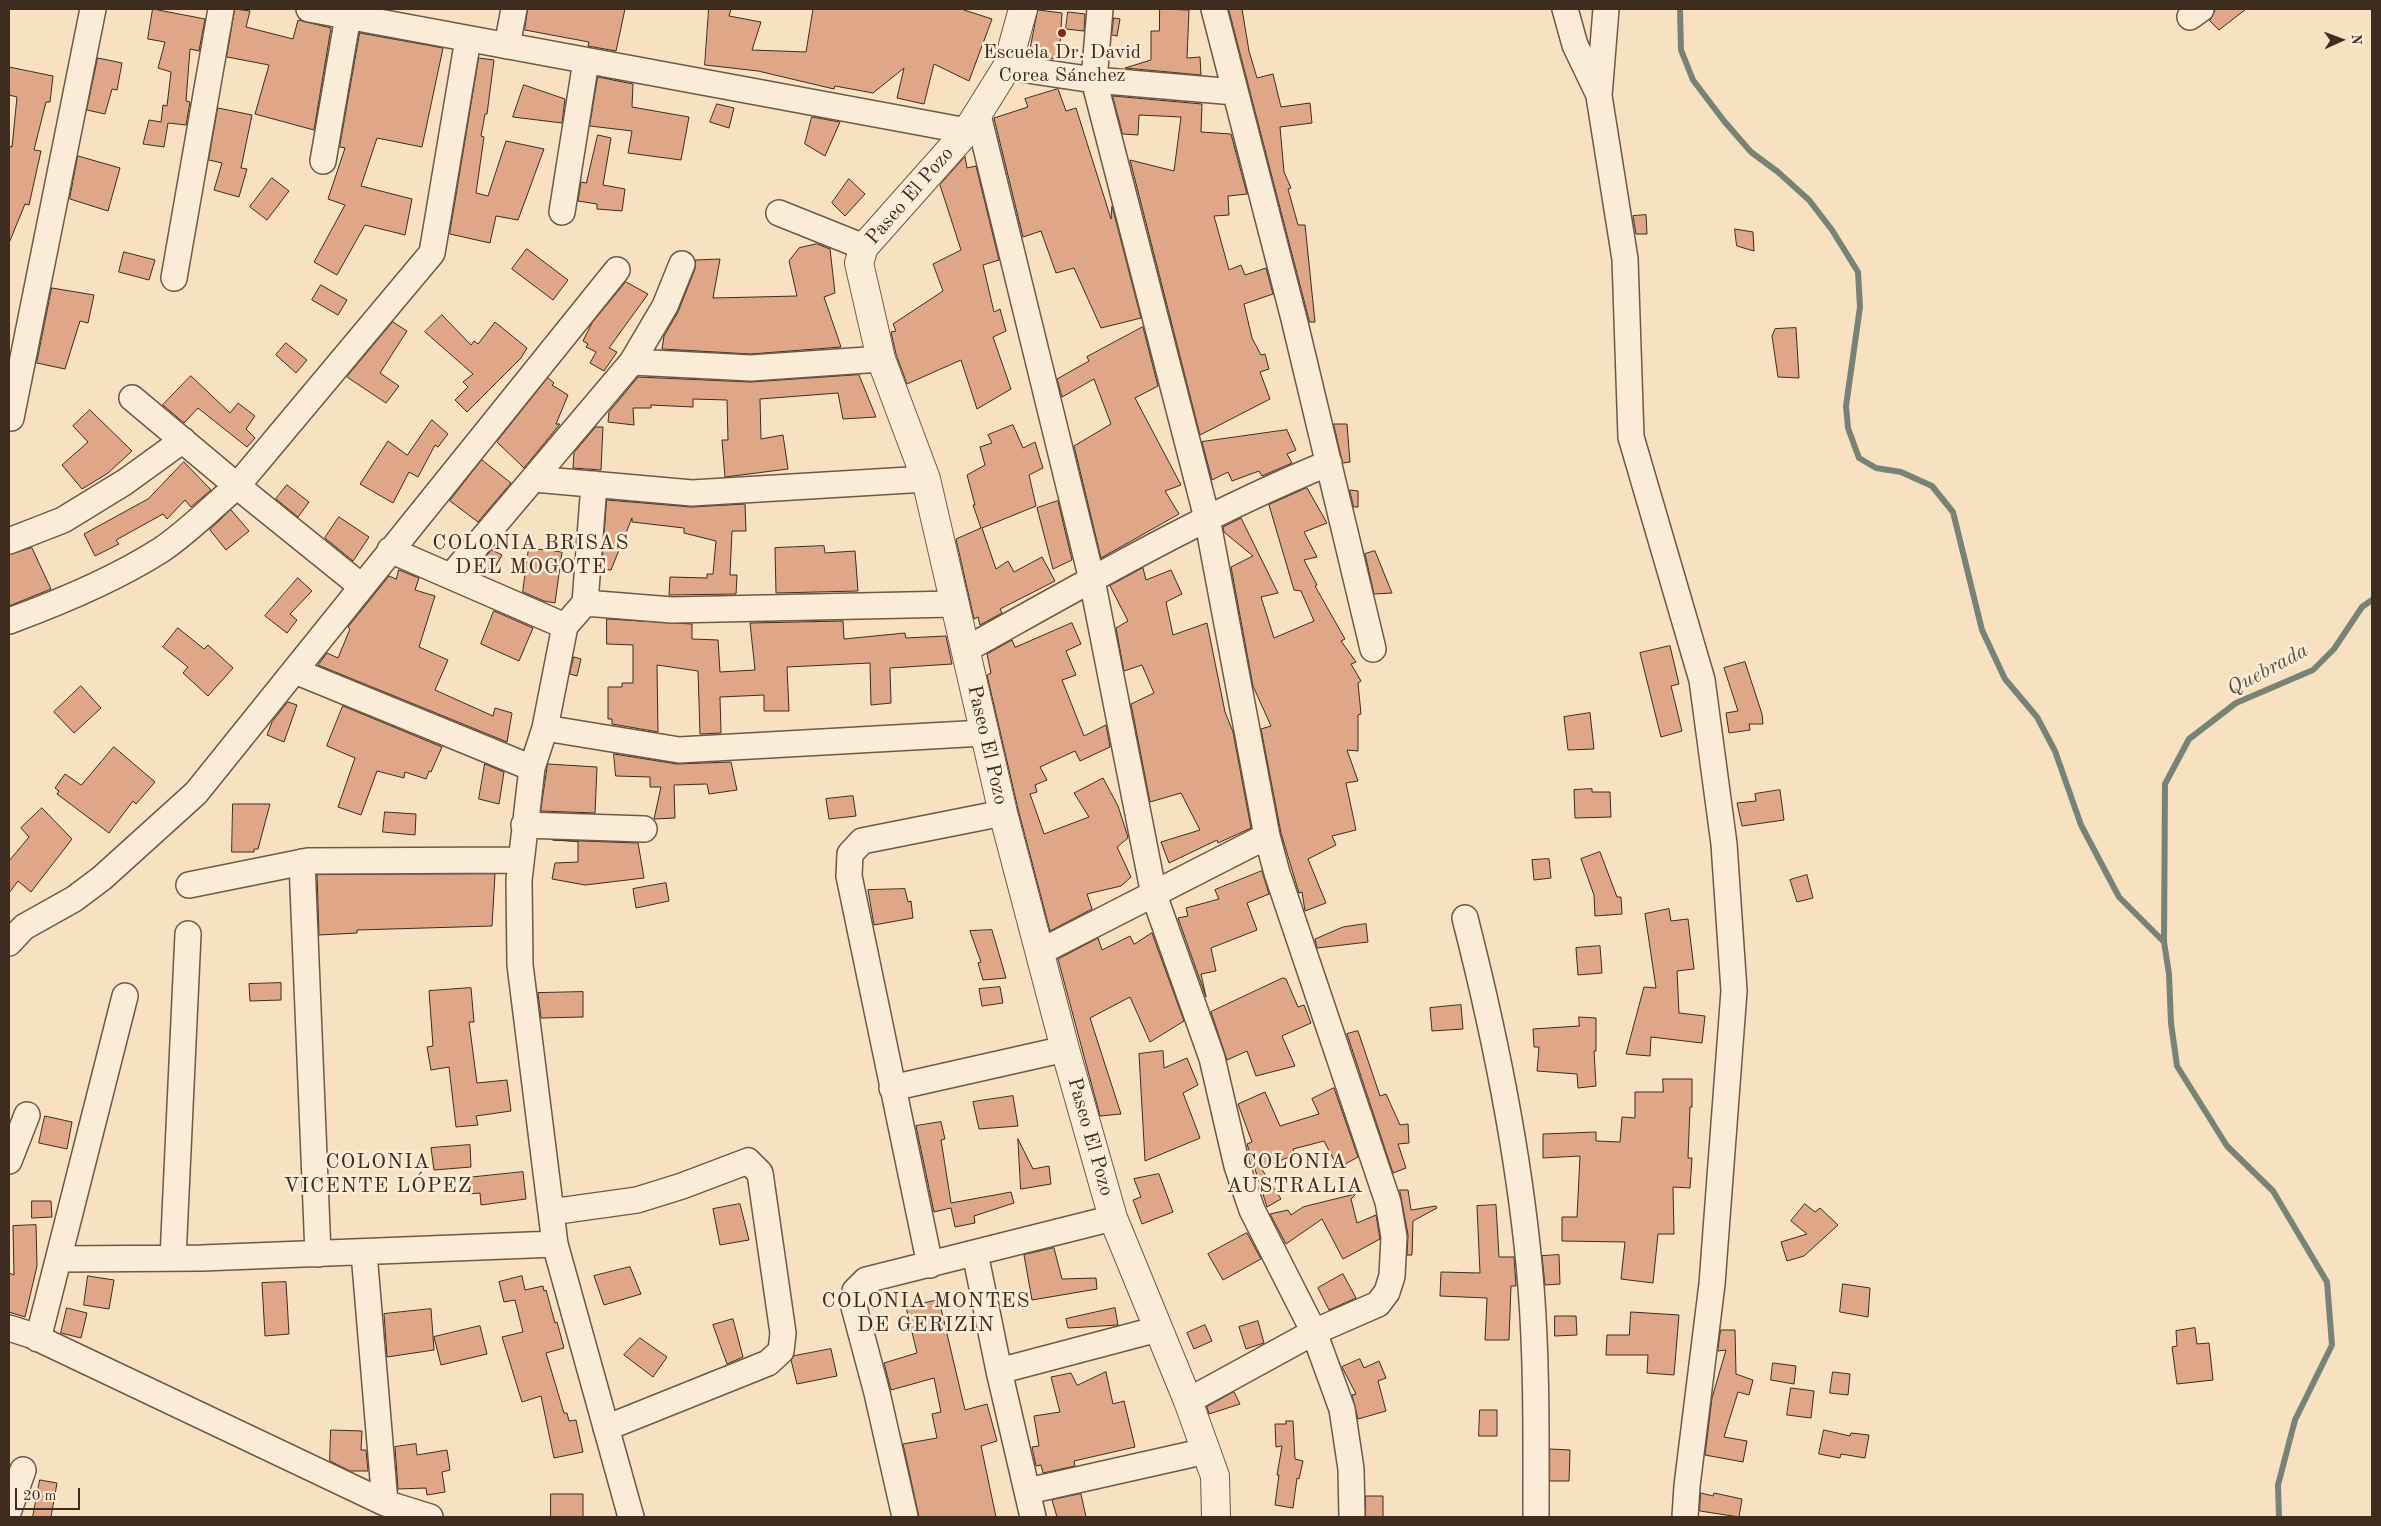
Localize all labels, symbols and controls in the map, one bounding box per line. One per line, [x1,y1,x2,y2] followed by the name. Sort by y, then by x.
[2316,15,2366,65] north arrow
[1056,27,1068,39] marker: Escuela Dr. David Corea Sánchez
[2349,34,2363,45] text: N
[983,41,1141,88] place label: Escuela Dr. David Corea Sánchez
[861,142,959,250] street label: Paseo El Pozo
[431,530,631,580] district label: COLONIA BRISAS DEL MOGOTE
[2223,638,2313,702] water label: Quebrada
[962,683,1012,807] street label: Paseo El Pozo
[1062,1075,1118,1199] street label: Paseo El Pozo
[282,1149,474,1199] district label: COLONIA VICENTE LÓPEZ
[1225,1149,1365,1199] district label: COLONIA AUSTRALIA
[820,1288,1032,1338] district label: COLONIA MONTES DE GERIZIN
[18,1478,82,1510] scale bar
[23,1489,57,1504] text: 20 m

